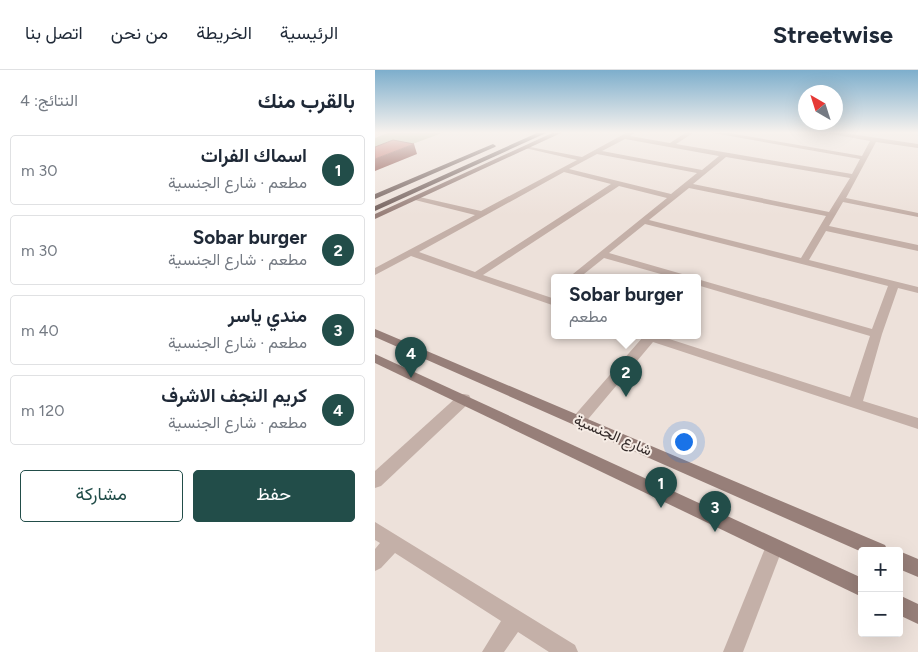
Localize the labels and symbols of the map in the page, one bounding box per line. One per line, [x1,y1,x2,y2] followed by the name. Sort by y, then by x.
[798,85,843,130] north arrow
[395,337,427,378] pin: 4
[610,356,642,397] pin: 2
[571,411,655,461] street label: شارع الجنسية
[671,429,697,455] your location
[645,467,677,508] pin: 1
[699,491,731,532] pin: 3

